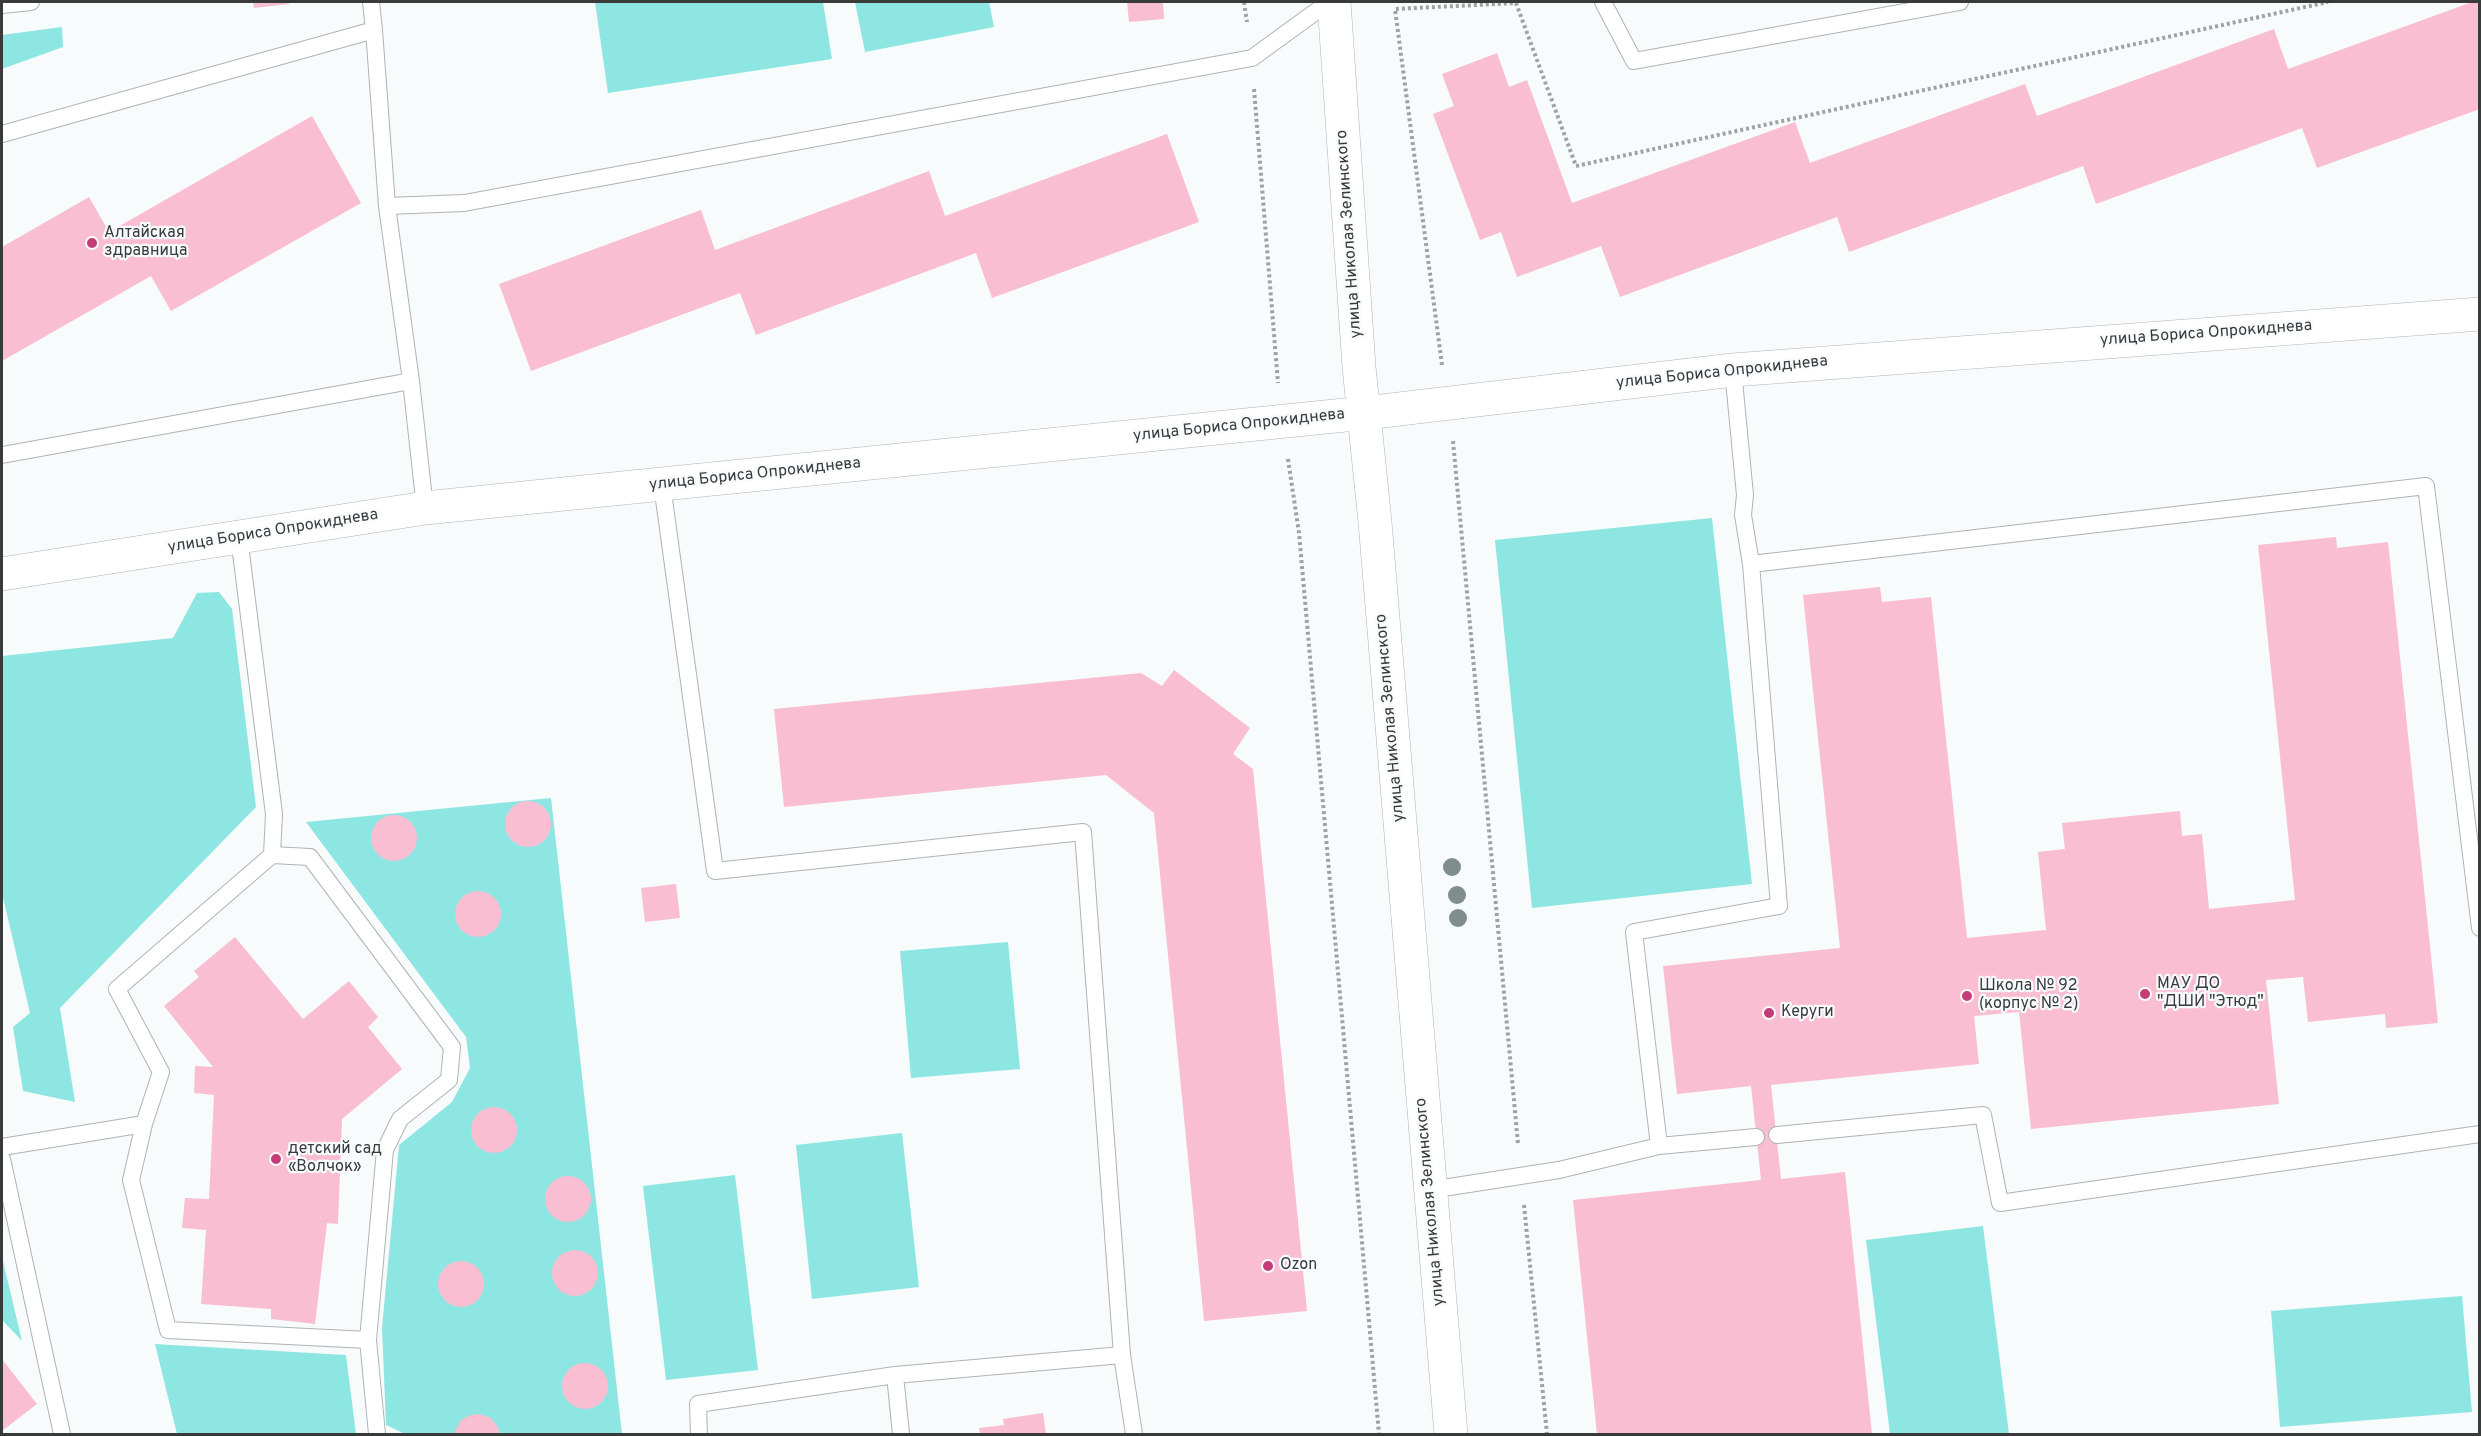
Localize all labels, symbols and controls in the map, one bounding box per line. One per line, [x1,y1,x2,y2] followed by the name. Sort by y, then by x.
[1333,129,1367,339] street label: улица Николая Зелинского
[104,224,188,262] place label: Алтайская здравница
[85,236,99,250] marker: Алтайская здравница
[2099,317,2313,351] street label: улица Бориса Опрокиднева
[1615,352,1829,394] street label: улица Бориса Опрокиднева
[1132,405,1346,447] street label: улица Бориса Опрокиднева
[648,454,862,496] street label: улица Бориса Опрокиднева
[166,506,380,558] street label: улица Бориса Опрокиднева
[1372,613,1410,823] street label: улица Николая Зелинского
[2157,975,2264,1013] place label: МАУ ДО "ДШИ "Этюд"
[1979,977,2078,1015] place label: Школа № 92 (корпус № 2)
[2138,987,2152,1001] marker: МАУ ДО "ДШИ "Этюд"
[1960,989,1974,1003] marker: Школа № 92 (корпус № 2)
[1781,1003,1834,1023] place label: Керуги
[1762,1006,1776,1020] marker: Керуги
[1412,1097,1450,1307] street label: улица Николая Зелинского
[288,1140,382,1178] place label: детский сад «Волчок»
[269,1152,283,1166] marker: детский сад «Волчок»
[1280,1256,1317,1276] place label: Ozon
[1261,1259,1275,1273] marker: Ozon

